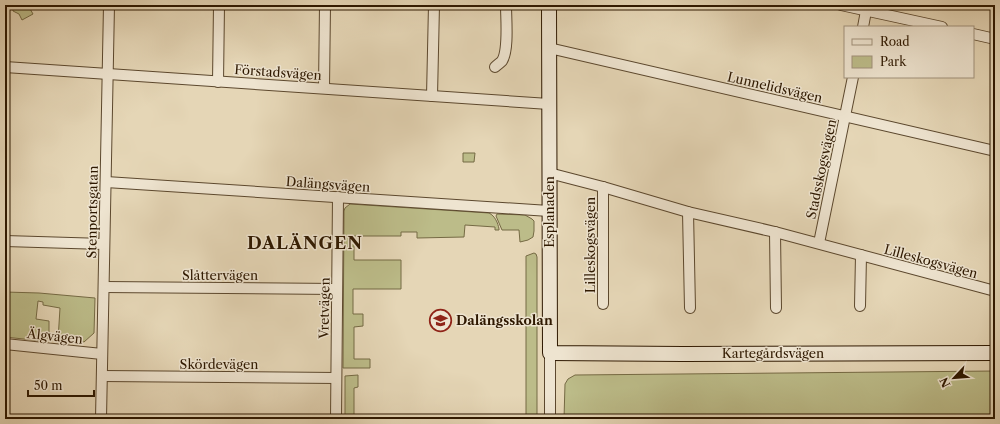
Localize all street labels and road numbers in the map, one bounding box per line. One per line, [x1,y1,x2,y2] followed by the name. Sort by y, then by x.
[234,61,322,83] street label: Förstadsvägen
[726,68,824,106] street label: Lunnelidsvägen
[803,118,839,220] street label: Stadsskogsvägen
[83,165,101,259] street label: Stenportsgatan
[285,173,371,195] street label: Dalängsvägen
[541,176,557,248] street label: Esplanaden
[582,197,598,293] street label: Lilleskogsvägen
[882,241,980,281] street label: Lilleskogsvägen
[182,267,258,283] street label: Slåttervägen
[315,277,333,340] street label: Vretvägen
[25,325,84,347] street label: Älgvägen
[722,345,824,361] street label: Kartegårdsvägen
[180,356,258,372] street label: Skördevägen

